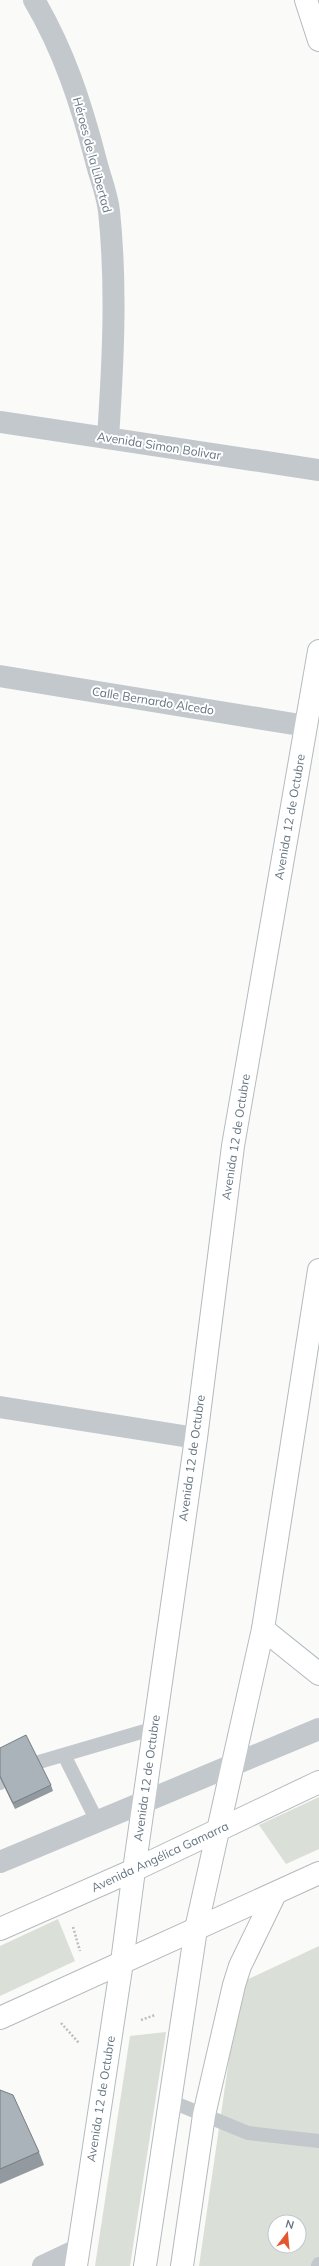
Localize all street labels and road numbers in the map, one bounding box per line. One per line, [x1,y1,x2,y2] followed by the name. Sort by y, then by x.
[70,95,115,214] street label: Héroes de la Libertad
[96,428,223,463] street label: Avenida Simon Bolivar
[91,683,215,718] street label: Calle Bernardo Alcedo
[271,753,308,881] street label: Avenida 12 de Octubre
[218,1073,253,1201] street label: Avenida 12 de Octubre
[175,1394,208,1522] street label: Avenida 12 de Octubre
[130,1714,163,1842] street label: Avenida 12 de Octubre
[89,1818,231,1895] street label: Avenida Angélica Gamarra
[83,2035,118,2163] street label: Avenida 12 de Octubre

